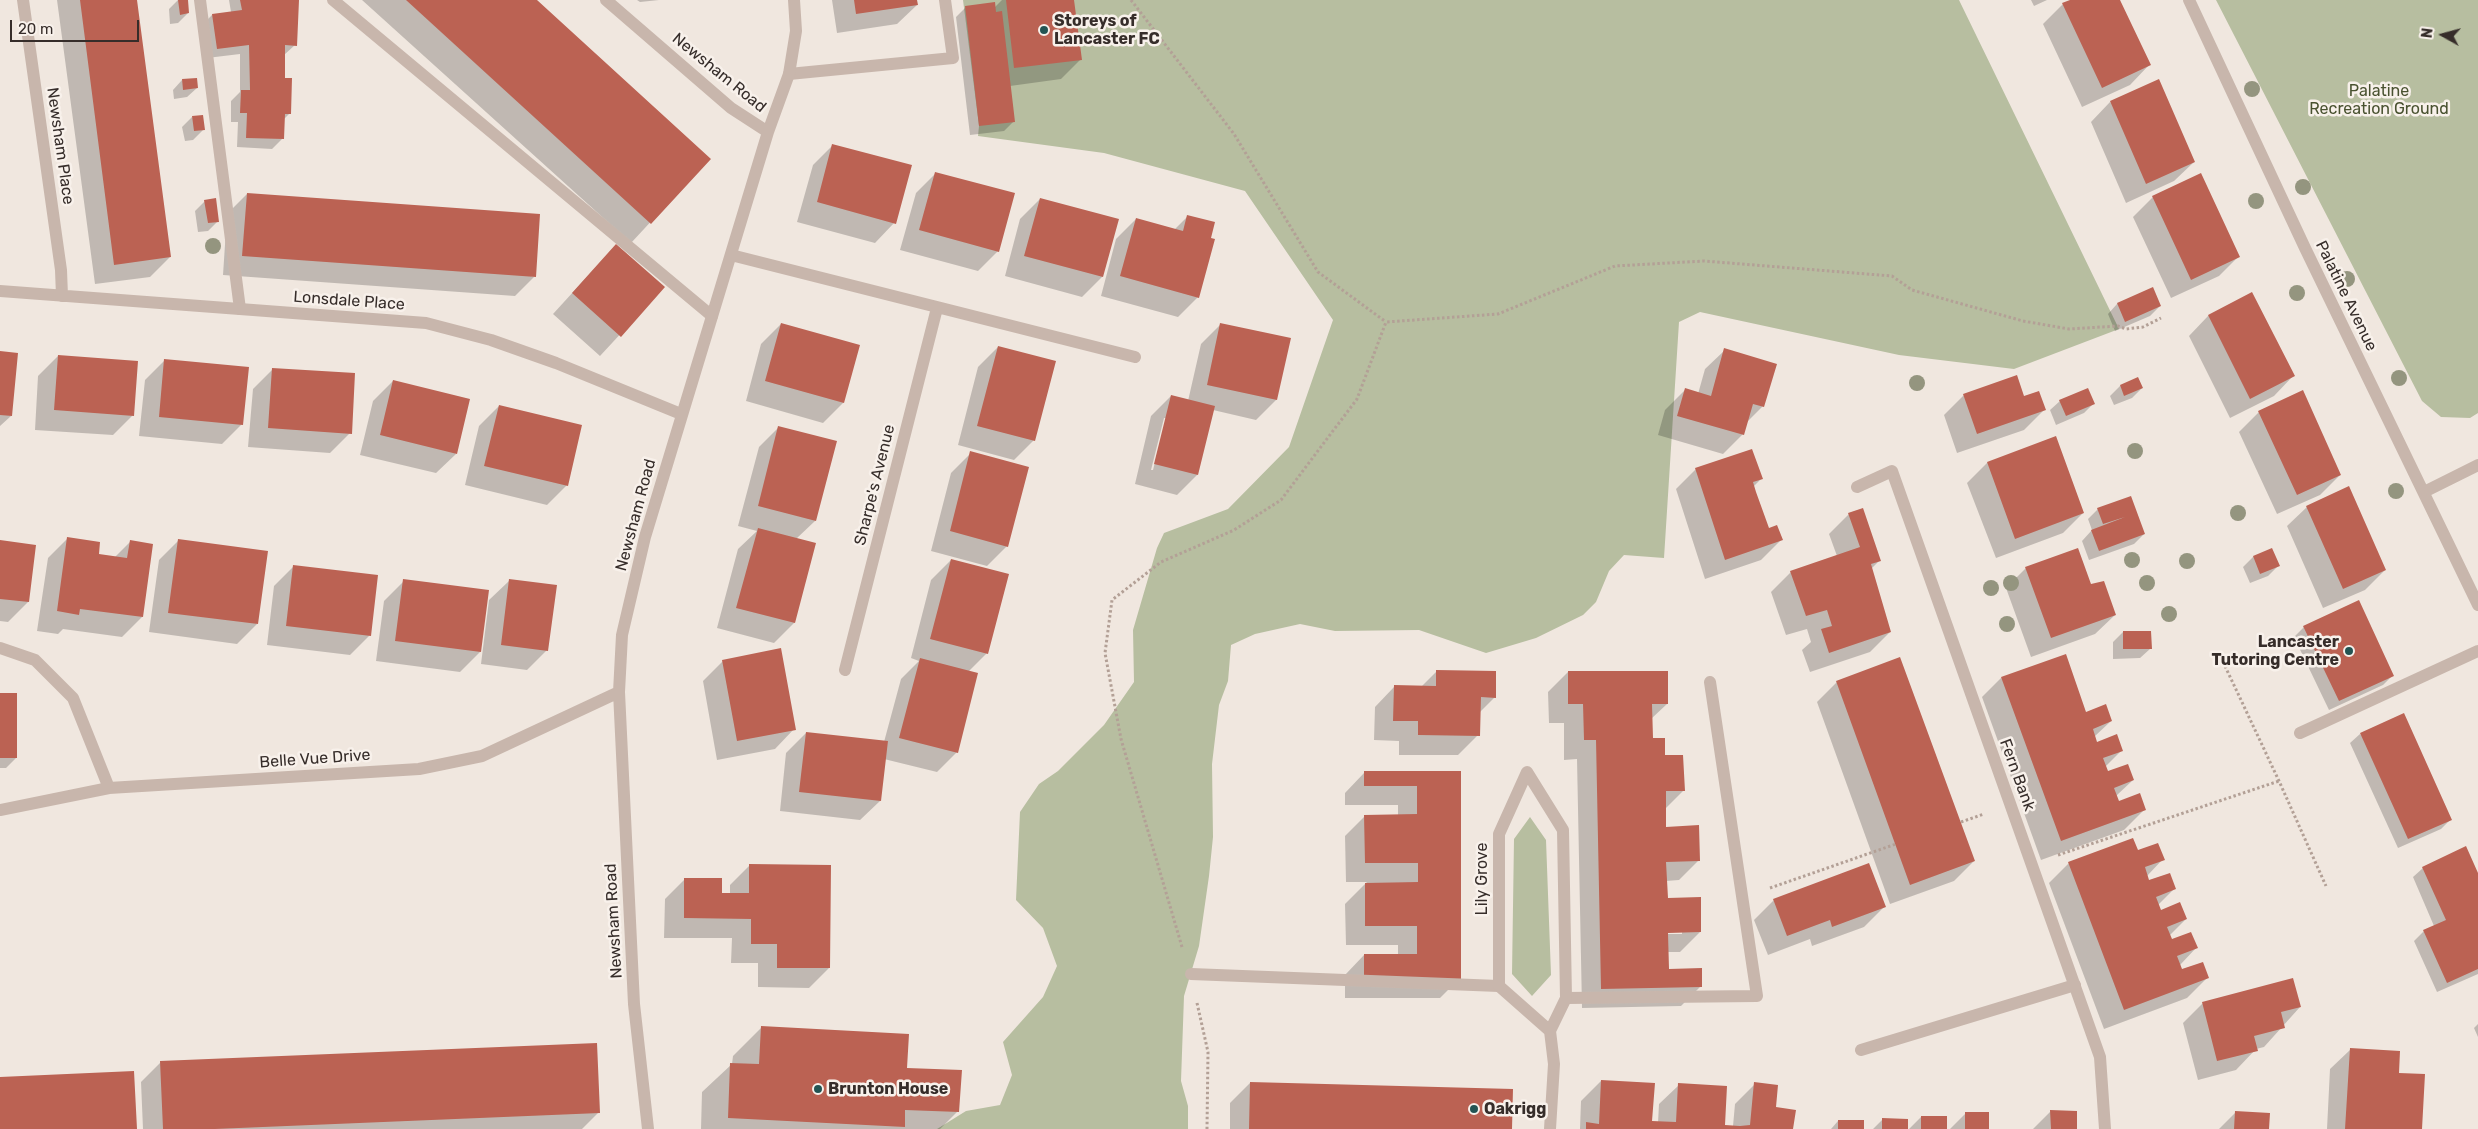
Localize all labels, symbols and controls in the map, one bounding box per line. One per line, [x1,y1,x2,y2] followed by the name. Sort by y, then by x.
[12,10,141,42] scale bar
[2418,10,2468,60] north arrow
[1054,11,1160,49] place label: Storeys of Lancaster FC
[18,20,53,38] text: 20 m
[1038,24,1050,36] marker: Storeys of Lancaster FC
[2419,27,2437,39] text: N
[668,29,770,117] street label: Newsham Road
[2309,81,2449,119] park label: Palatine Recreation Ground
[42,86,78,206] street label: Newsham Place
[2311,238,2381,354] street label: Palatine Avenue
[293,288,405,314] street label: Lonsdale Place
[851,423,899,547] street label: Sharpe's Avenue
[612,457,660,573] street label: Newsham Road
[2211,632,2339,670] place label: Lancaster Tutoring Centre
[2343,645,2355,657] marker: Lancaster Tutoring Centre
[1995,736,2039,814] street label: Fern Bank
[259,746,371,772] street label: Belle Vue Drive
[1472,843,1492,915] street label: Lily Grove
[601,863,627,979] street label: Newsham Road
[828,1079,948,1099] place label: Brunton House
[812,1083,824,1095] marker: Brunton House
[1484,1099,1546,1119] place label: Oakrigg
[1468,1103,1480,1115] marker: Oakrigg

